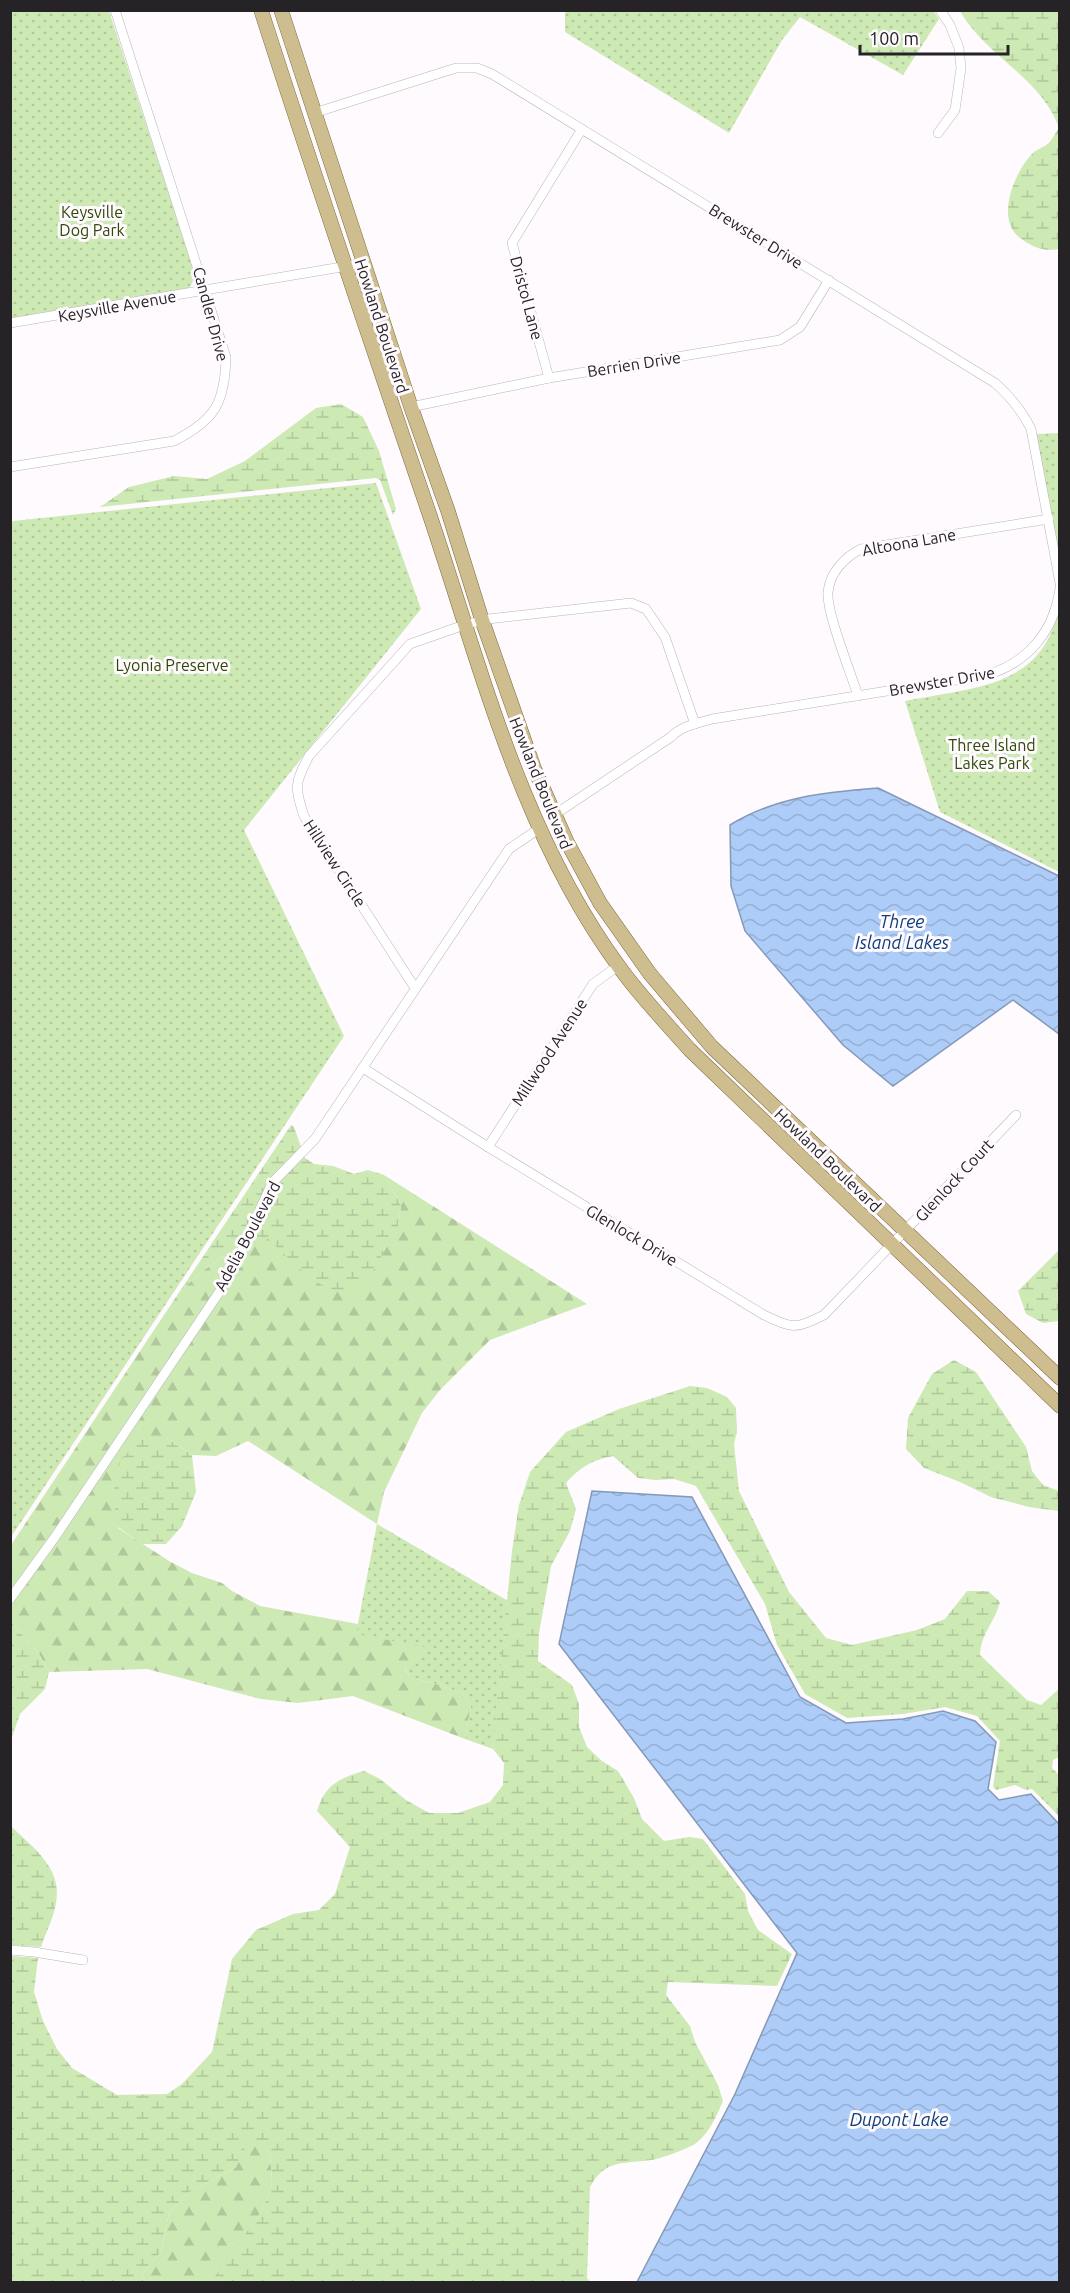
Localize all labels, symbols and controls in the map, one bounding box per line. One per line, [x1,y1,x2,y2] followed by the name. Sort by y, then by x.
[860,18,1008,56] scale bar
[869,28,919,48] text: 100 m
[706,200,806,272] street label: Brewster Drive
[59,203,125,239] park label: Keysville Dog Park
[507,254,547,342] street label: Dristol Lane
[352,256,412,396] street label: Howland Boulevard
[190,265,232,363] street label: Candler Drive
[57,287,177,325] street label: Keysville Avenue
[586,348,682,380] street label: Berrien Drive
[861,525,957,559] street label: Altoona Lane
[115,656,229,674] park label: Lyonia Preserve
[888,663,996,699] street label: Brewster Drive
[506,714,576,852] street label: Howland Boulevard
[948,736,1036,772] park label: Three Island Lakes Park
[300,816,370,910] street label: Hillview Circle
[855,911,950,952] water label: Three Island Lakes
[508,995,590,1109] street label: Millwood Avenue
[771,1105,885,1215] street label: Howland Boulevard
[911,1135,997,1225] street label: Glenlock Court
[210,1178,284,1294] street label: Adelia Boulevard
[583,1201,681,1269] street label: Glenlock Drive
[850,2109,948,2129] water label: Dupont Lake

